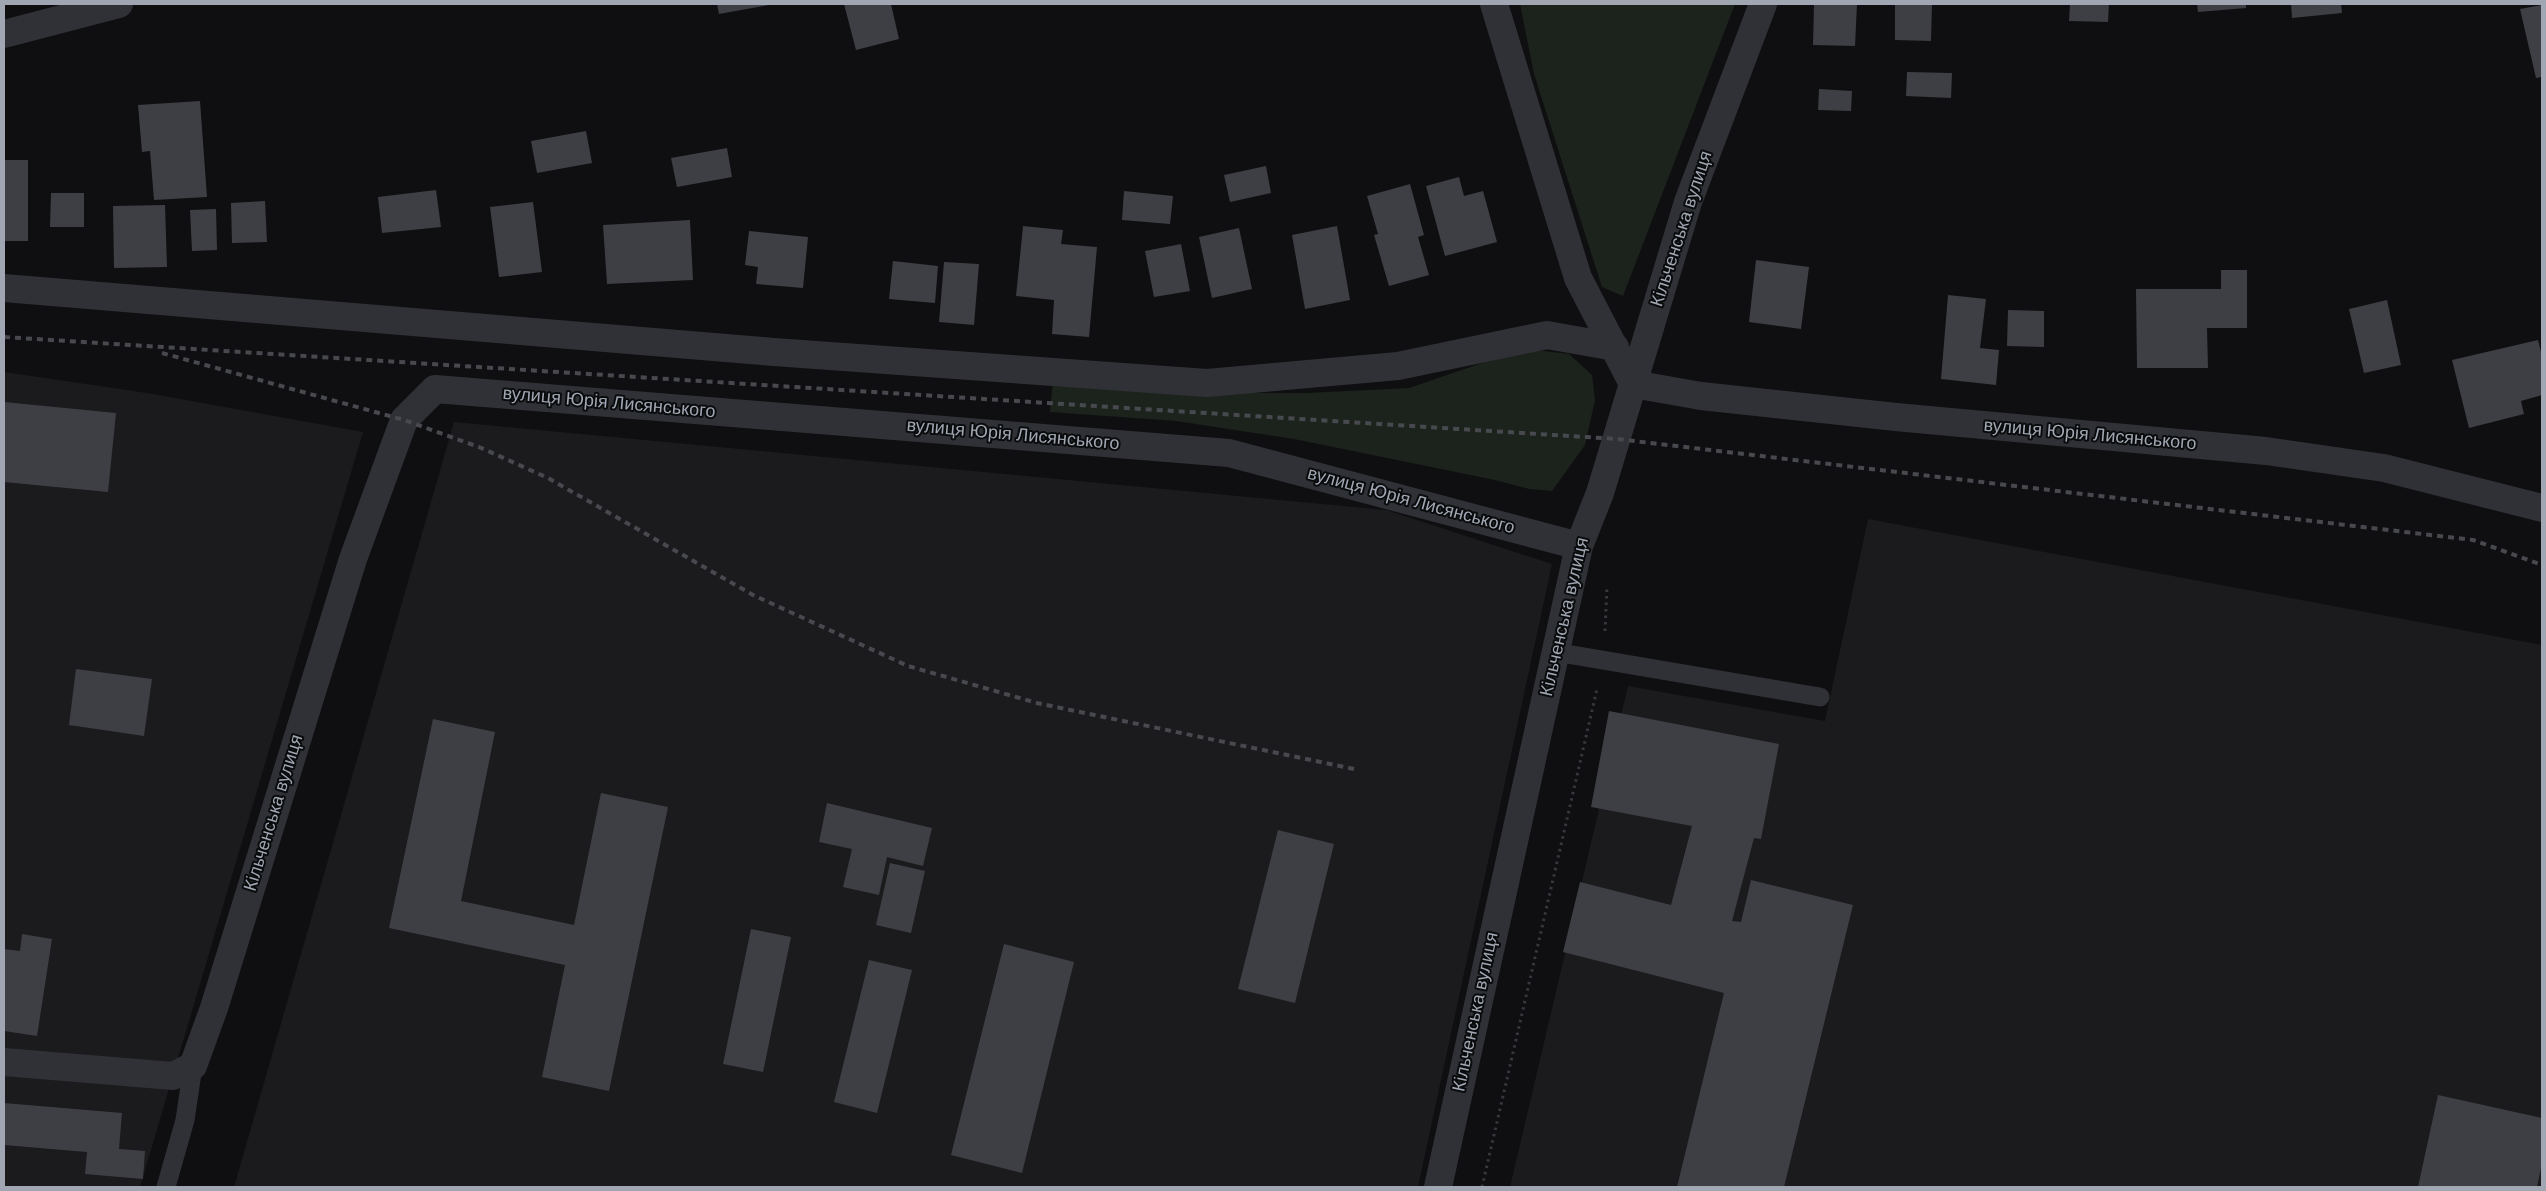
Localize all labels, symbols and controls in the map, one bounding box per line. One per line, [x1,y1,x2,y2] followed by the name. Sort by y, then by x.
[1647,148,1717,310] street label: Кільченська вулиця
[502,383,716,423] street label: вулиця Юрія Лисянського
[906,415,1120,455] street label: вулиця Юрія Лисянського
[1983,415,2197,455] street label: вулиця Юрія Лисянського
[1305,463,1517,539] street label: вулиця Юрія Лисянського
[1536,535,1594,699] street label: Кільченська вулиця
[240,732,308,894] street label: Кільченська вулиця
[1449,930,1503,1094] street label: Кільченська вулиця

